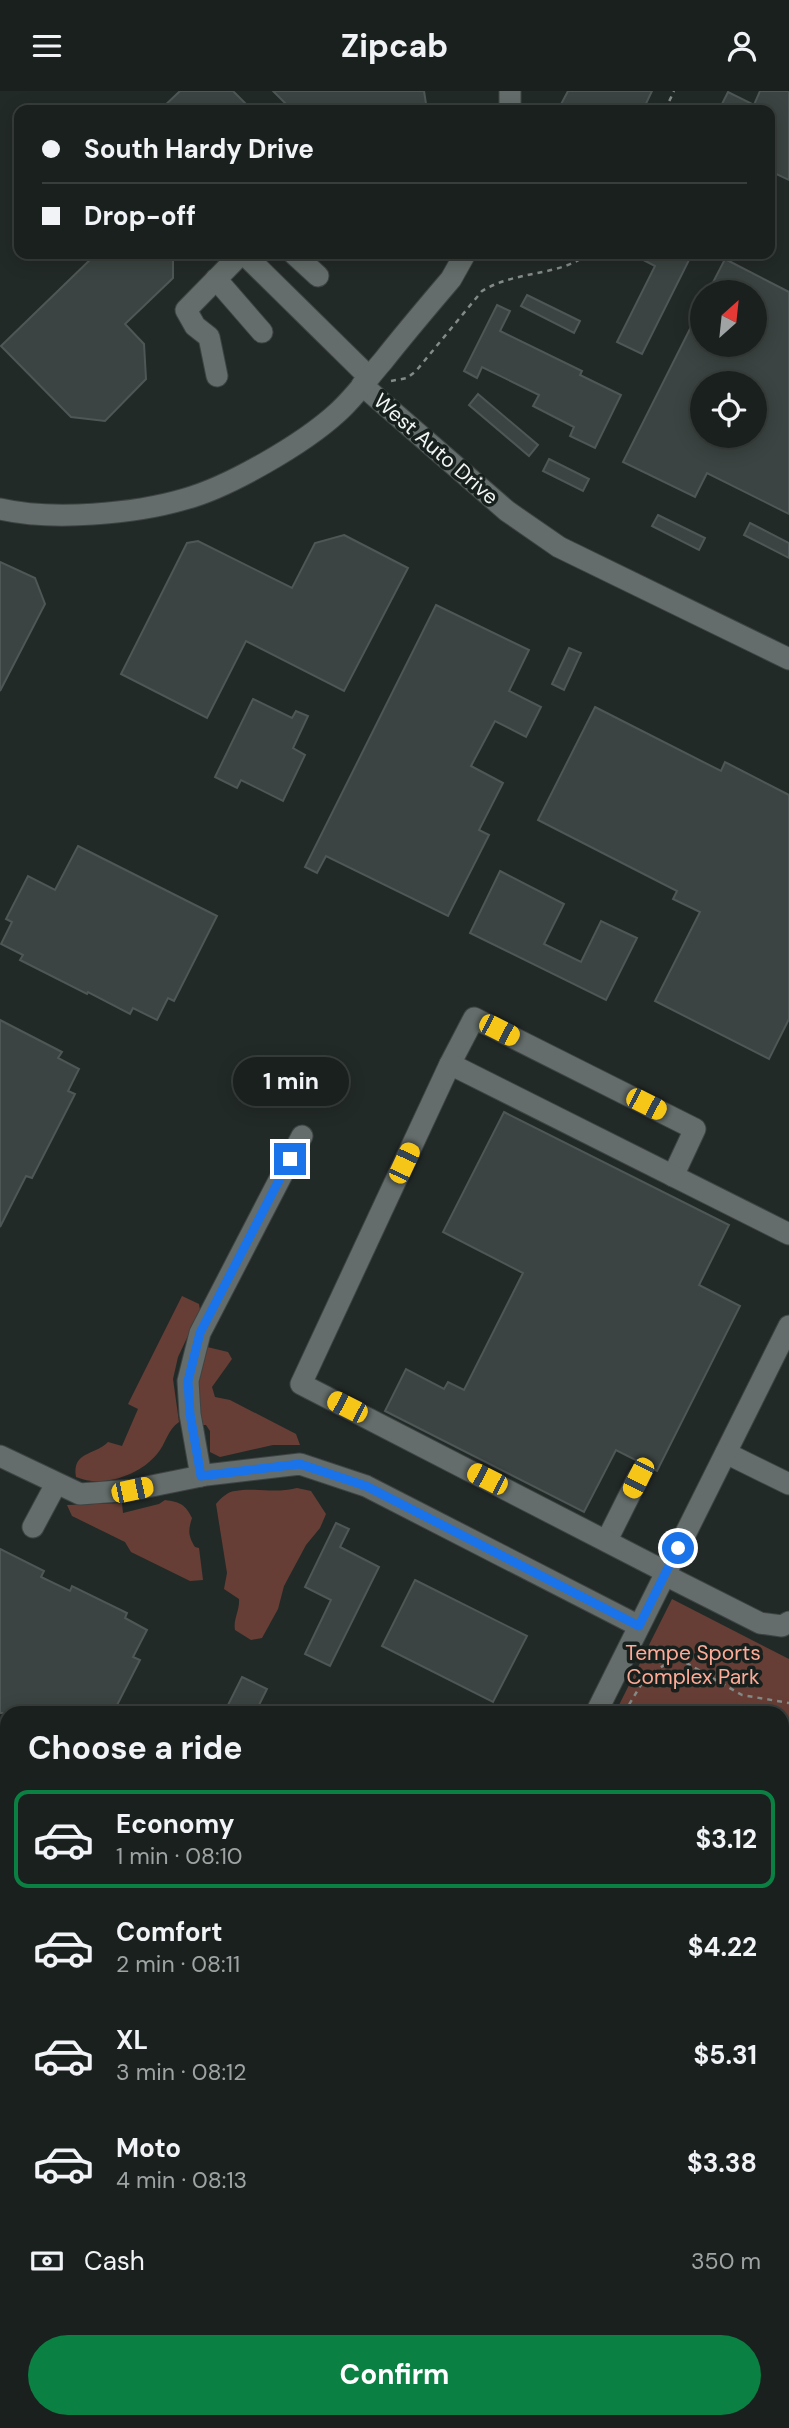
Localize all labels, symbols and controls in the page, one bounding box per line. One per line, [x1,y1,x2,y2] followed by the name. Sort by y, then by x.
[341,25,448,67] text: Zipcab
[28,27,66,65] icon: menu
[723,27,761,65] icon: person
[84,132,314,166] text: South Hardy Drive
[84,199,196,233] text: Drop-off
[690,280,766,357] north arrow
[690,280,767,448] map controls
[690,371,767,448] button: locate
[368,387,504,511] street label: West Auto Drive
[476,1011,523,1049] car
[232,1058,348,1107] callout: 1 min
[263,1066,319,1096] text: 1 min
[623,1085,670,1123] car
[386,1140,423,1186] car
[274,1143,306,1175] route end
[324,1388,371,1426] car
[620,1455,657,1501] car
[464,1460,511,1498] car
[110,1475,155,1505] car
[662,1532,694,1564] route start
[625,1639,761,1691] park label: Tempe Sports Complex Park
[28,1727,243,1769] text: Choose a ride
[116,1807,234,1841] text: Economy
[32,1808,95,1871] icon: car
[695,1822,757,1856] text: $3.12
[116,1841,243,1871] text: 1 min · 08:10
[116,1915,222,1949] text: Comfort
[32,1916,95,1979] icon: car
[688,1930,757,1964] text: $4.22
[116,1949,240,1979] text: 2 min · 08:11
[116,2023,148,2057] text: XL
[32,2024,95,2087] icon: car
[694,2038,757,2072] text: $5.31
[116,2057,247,2087] text: 3 min · 08:12
[116,2131,181,2165] text: Moto
[32,2132,95,2195] icon: car
[687,2146,757,2180] text: $3.38
[116,2165,247,2195] text: 4 min · 08:13
[28,2242,66,2280] icon: cash
[84,2244,145,2278] text: Cash
[691,2246,761,2276] text: 350 m
[28,2335,761,2415] button: Confirm

